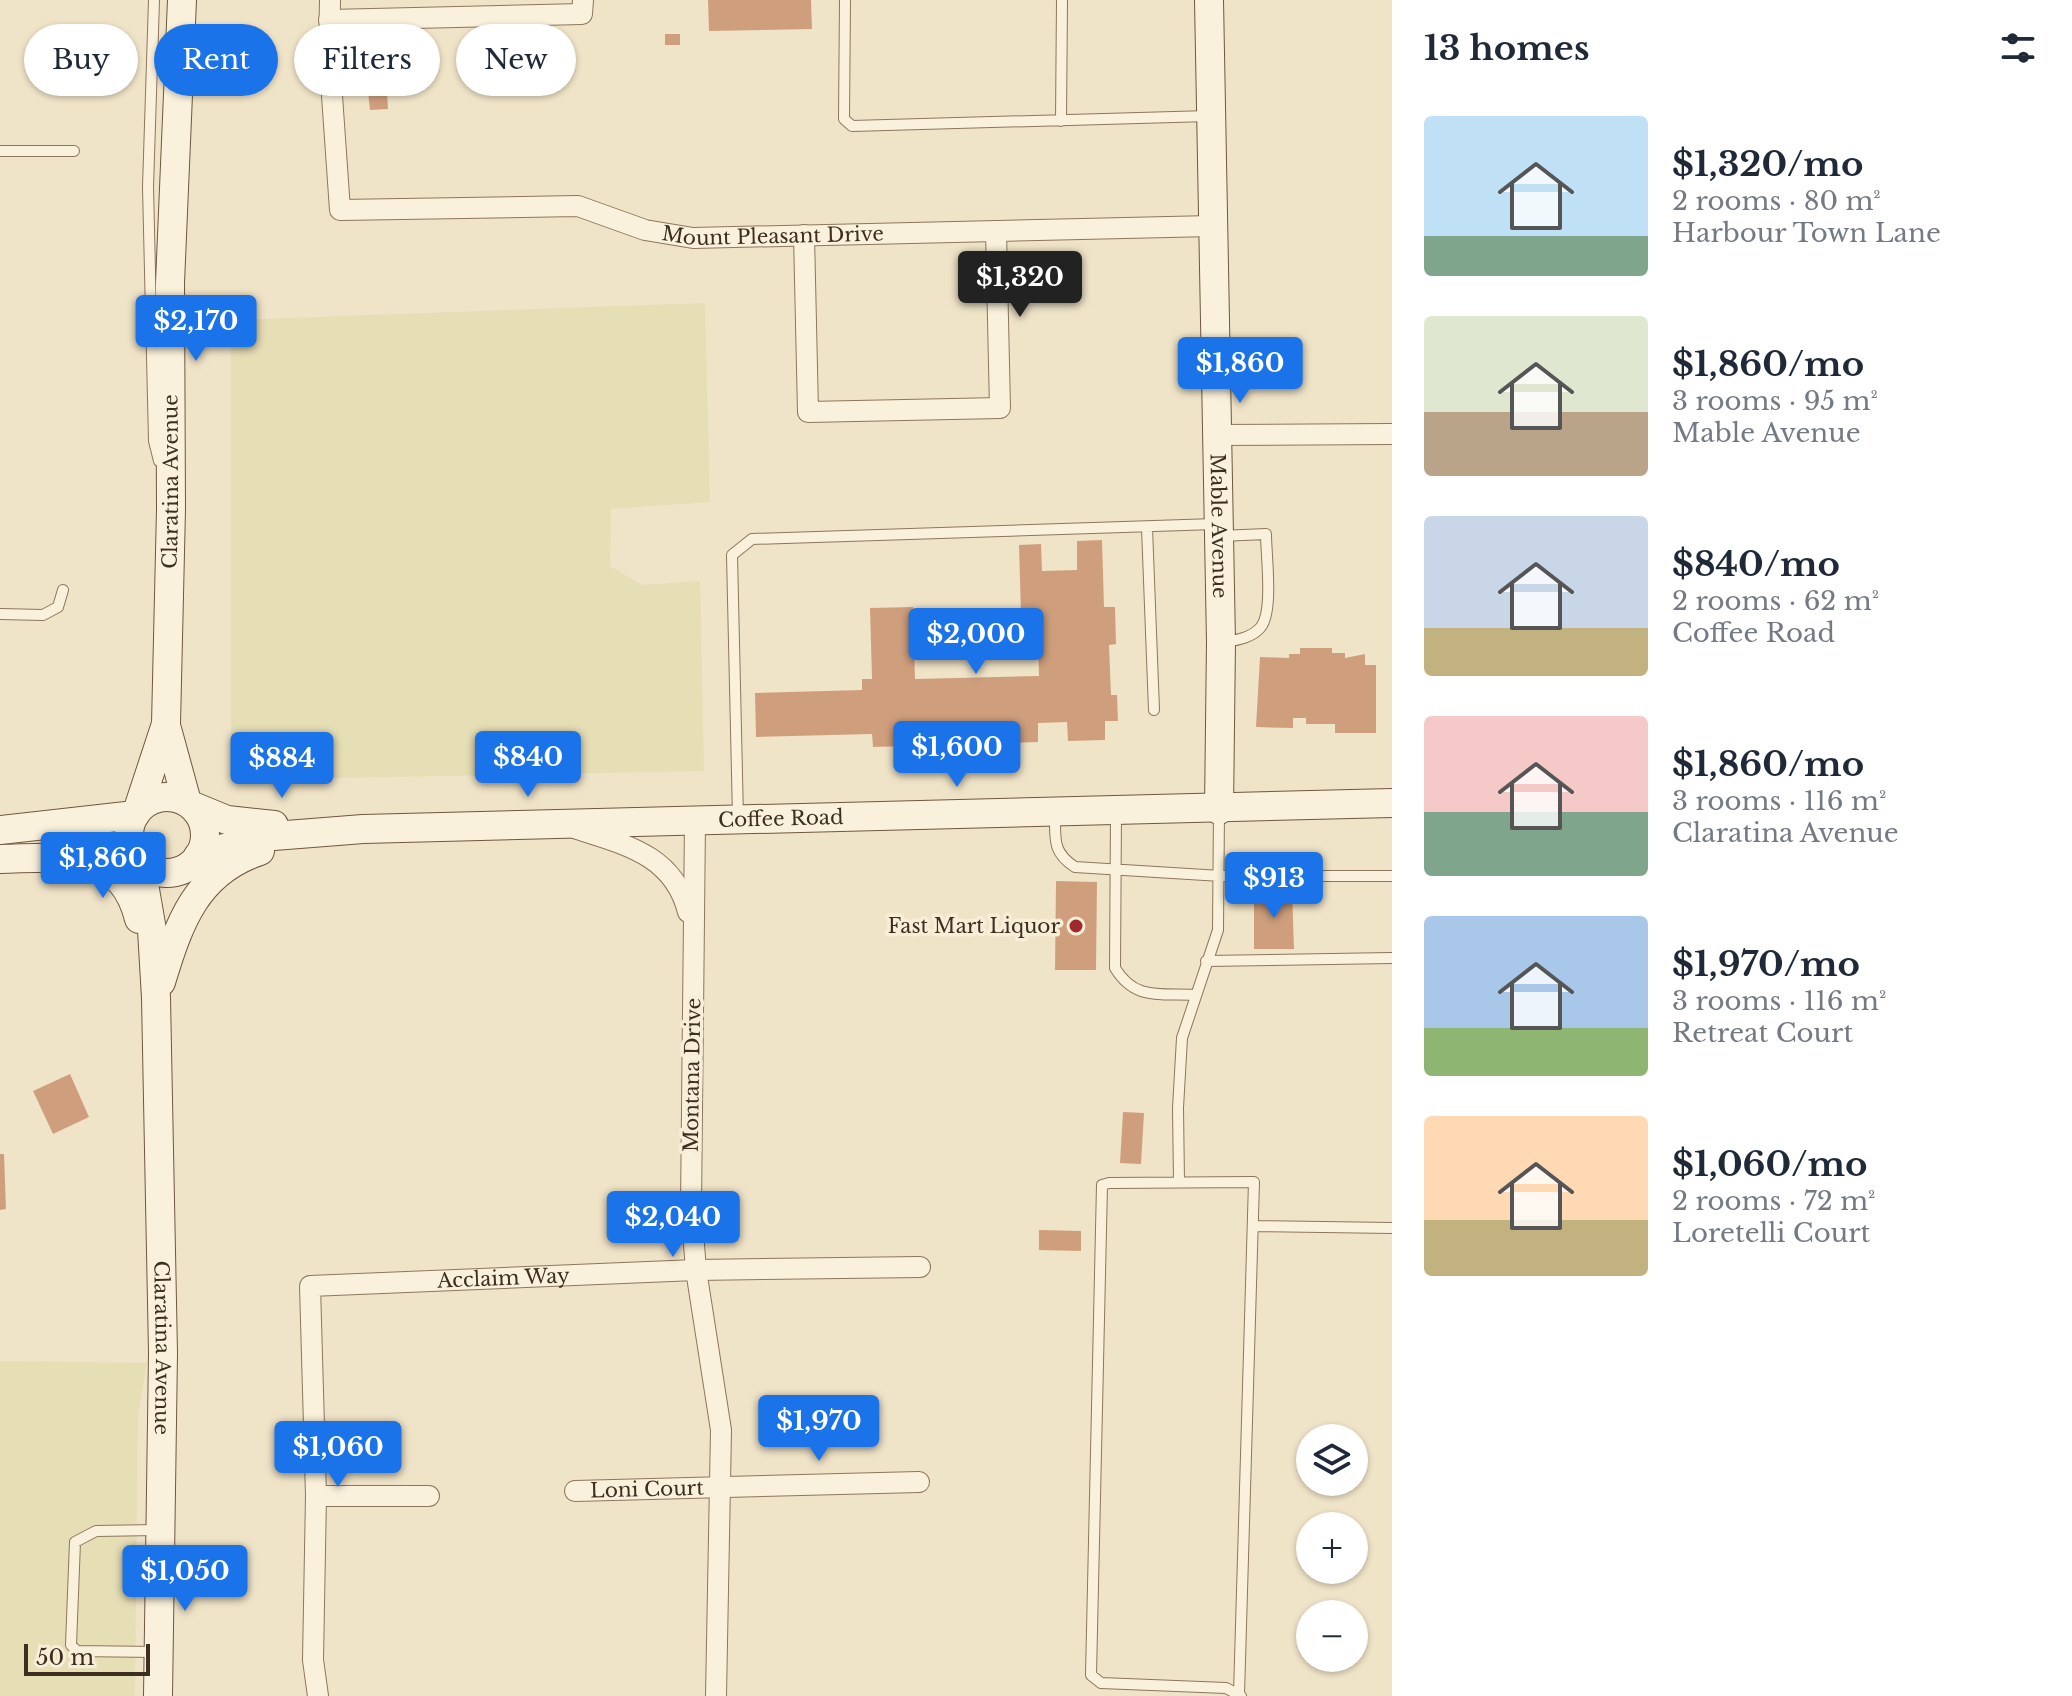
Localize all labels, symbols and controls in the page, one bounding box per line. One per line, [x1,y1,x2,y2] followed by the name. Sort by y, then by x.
[24,24,138,96] chip: Buy
[154,24,278,96] chip: Rent
[294,24,440,96] chip: Filters
[456,24,576,96] chip: New
[1996,26,2040,70] icon: filters
[1424,27,1590,69] text: 13 homes
[1672,143,1863,185] text: $1,320/mo
[1488,148,1584,244] icon: home
[1672,185,1881,217] text: 2 rooms · 80 m²
[1672,217,1941,249] text: Harbour Town Lane
[660,221,884,250] street label: Mount Pleasant Drive
[955,251,1085,319] pin: $1,320
[976,261,1064,293] text: $1,320
[131,295,261,363] pin: $2,170
[154,305,238,337] text: $2,170
[1175,337,1305,405] pin: $1,860
[1672,343,1864,385] text: $1,860/mo
[1196,347,1284,379] text: $1,860
[1488,348,1584,444] icon: home
[1672,385,1878,417] text: 3 rooms · 95 m²
[158,394,183,569] street label: Claratina Avenue
[1672,417,1861,449] text: Mable Avenue
[1205,453,1232,599] street label: Mable Avenue
[1672,543,1840,585] text: $840/mo
[1488,548,1584,644] icon: home
[1672,585,1879,617] text: 2 rooms · 62 m²
[911,608,1041,676] pin: $2,000
[1672,617,1835,649] text: Coffee Road
[927,618,1025,650] text: $2,000
[892,721,1022,789] pin: $1,600
[481,731,575,799] pin: $840
[911,731,1003,763] text: $1,600
[235,732,329,800] pin: $884
[493,741,563,773] text: $840
[248,742,316,774] text: $884
[1672,743,1864,785] text: $1,860/mo
[1488,748,1584,844] icon: home
[1672,785,1886,817] text: 3 rooms · 116 m²
[718,805,844,832] street label: Coffee Road
[1672,817,1899,849] text: Claratina Avenue
[38,832,168,900] pin: $1,860
[59,842,147,874] text: $1,860
[1227,852,1321,920] pin: $913
[1243,862,1305,894] text: $913
[888,914,1060,938] place label: Fast Mart Liquor
[1067,917,1085,935] marker: Fast Mart Liquor
[1672,943,1860,985] text: $1,970/mo
[1488,948,1584,1044] icon: home
[1672,985,1886,1017] text: 3 rooms · 116 m²
[679,998,705,1152] street label: Montana Drive
[1672,1017,1853,1049] text: Retreat Court
[1672,1143,1867,1185] text: $1,060/mo
[1488,1148,1584,1244] icon: home
[1672,1185,1875,1217] text: 2 rooms · 72 m²
[608,1191,738,1259] pin: $2,040
[625,1201,721,1233] text: $2,040
[1672,1217,1870,1249] text: Loretelli Court
[149,1260,175,1435] street label: Claratina Avenue
[436,1263,570,1293] street label: Acclaim Way
[754,1395,884,1463] pin: $1,970
[776,1405,862,1437] text: $1,970
[273,1421,403,1489] pin: $1,060
[1296,1424,1368,1672] map controls
[1296,1424,1368,1496] button: layers
[292,1431,384,1463] text: $1,060
[590,1476,705,1503] street label: Loni Court
[1296,1512,1368,1584] button: +
[120,1545,250,1613] pin: $1,050
[140,1555,230,1587] text: $1,050
[1296,1600,1368,1672] button: −
[24,1640,150,1676] scale bar
[36,1644,94,1671] text: 50 m

